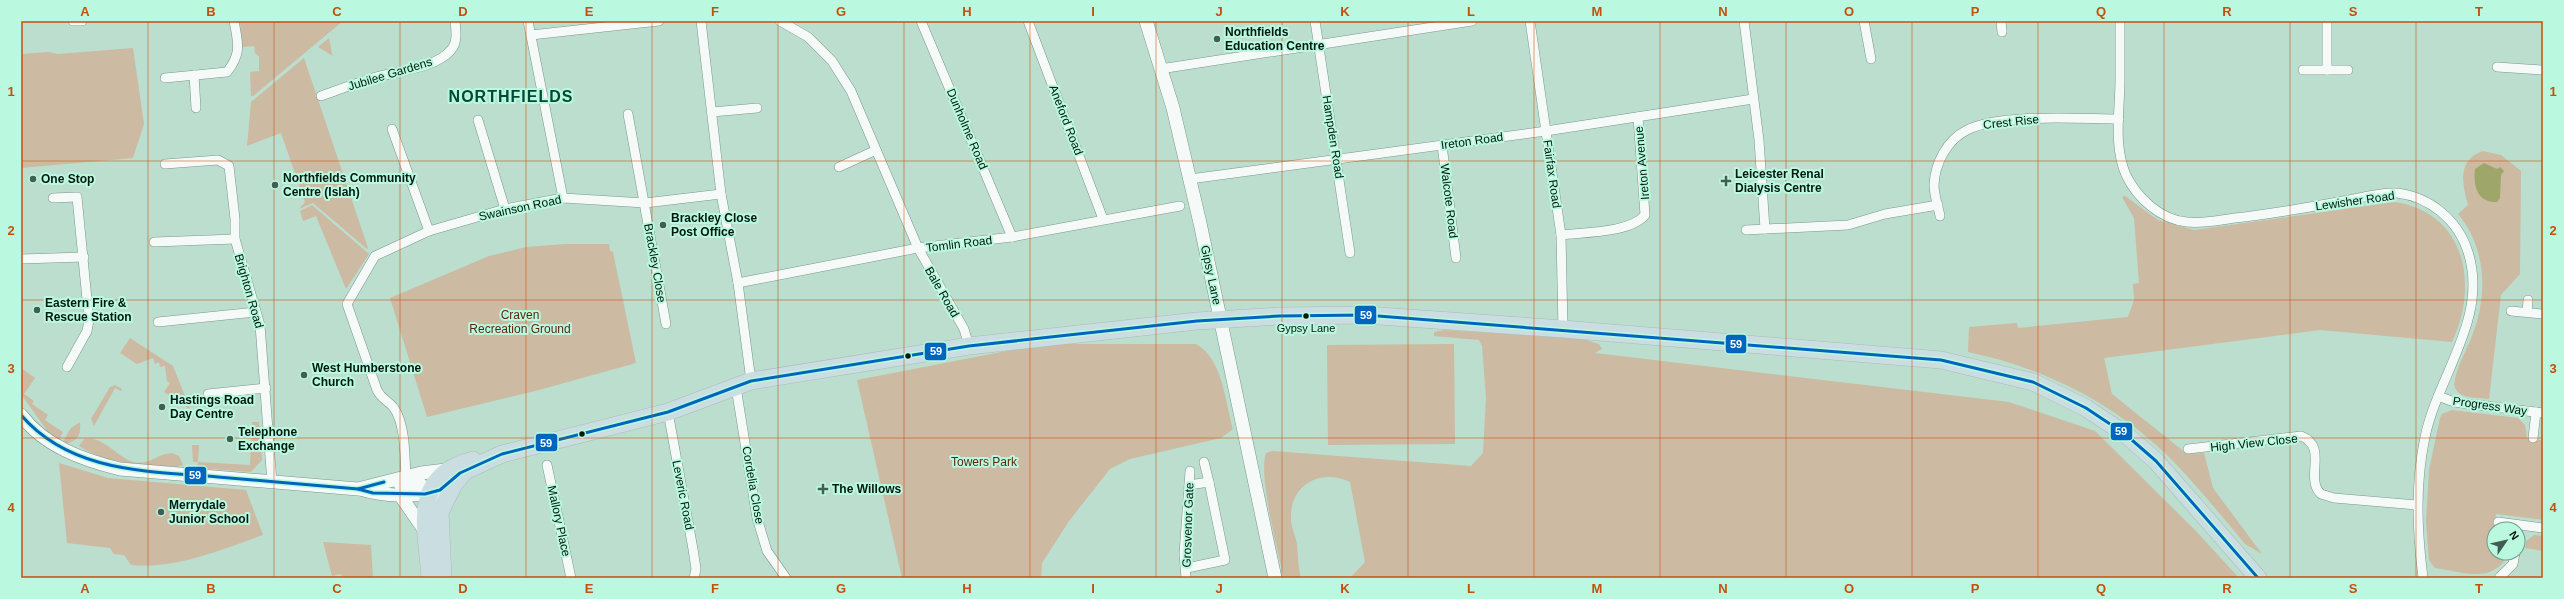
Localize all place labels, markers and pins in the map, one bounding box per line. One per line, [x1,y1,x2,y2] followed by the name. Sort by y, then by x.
[1225,25,1325,53] place label: Northfields Education Centre
[1212,34,1222,44] marker: Northfields Education Centre
[1735,167,1824,195] place label: Leicester Renal Dialysis Centre
[283,171,416,199] place label: Northfields Community Centre (Islah)
[41,172,94,186] place label: One Stop
[28,174,38,184] marker: One Stop
[1720,175,1732,187] marker: Leicester Renal Dialysis Centre
[270,180,280,190] marker: Northfields Community Centre (Islah)
[671,211,757,239] place label: Brackley Close Post Office
[658,220,668,230] marker: Brackley Close Post Office
[45,296,132,324] place label: Eastern Fire & Rescue Station
[32,305,42,315] marker: Eastern Fire & Rescue Station
[1301,311,1311,321] marker: Gypsy Lane
[1277,322,1335,334] place label: Gypsy Lane
[903,351,913,361] unlabelled marker
[312,361,421,389] place label: West Humberstone Church
[299,370,309,380] marker: West Humberstone Church
[170,393,254,421] place label: Hastings Road Day Centre
[157,402,167,412] marker: Hastings Road Day Centre
[238,425,297,453] place label: Telephone Exchange
[577,429,587,439] unlabelled marker
[225,434,235,444] marker: Telephone Exchange
[832,482,902,496] place label: The Willows
[817,483,829,495] marker: The Willows
[169,498,249,526] place label: Merrydale Junior School
[156,507,166,517] marker: Merrydale Junior School

